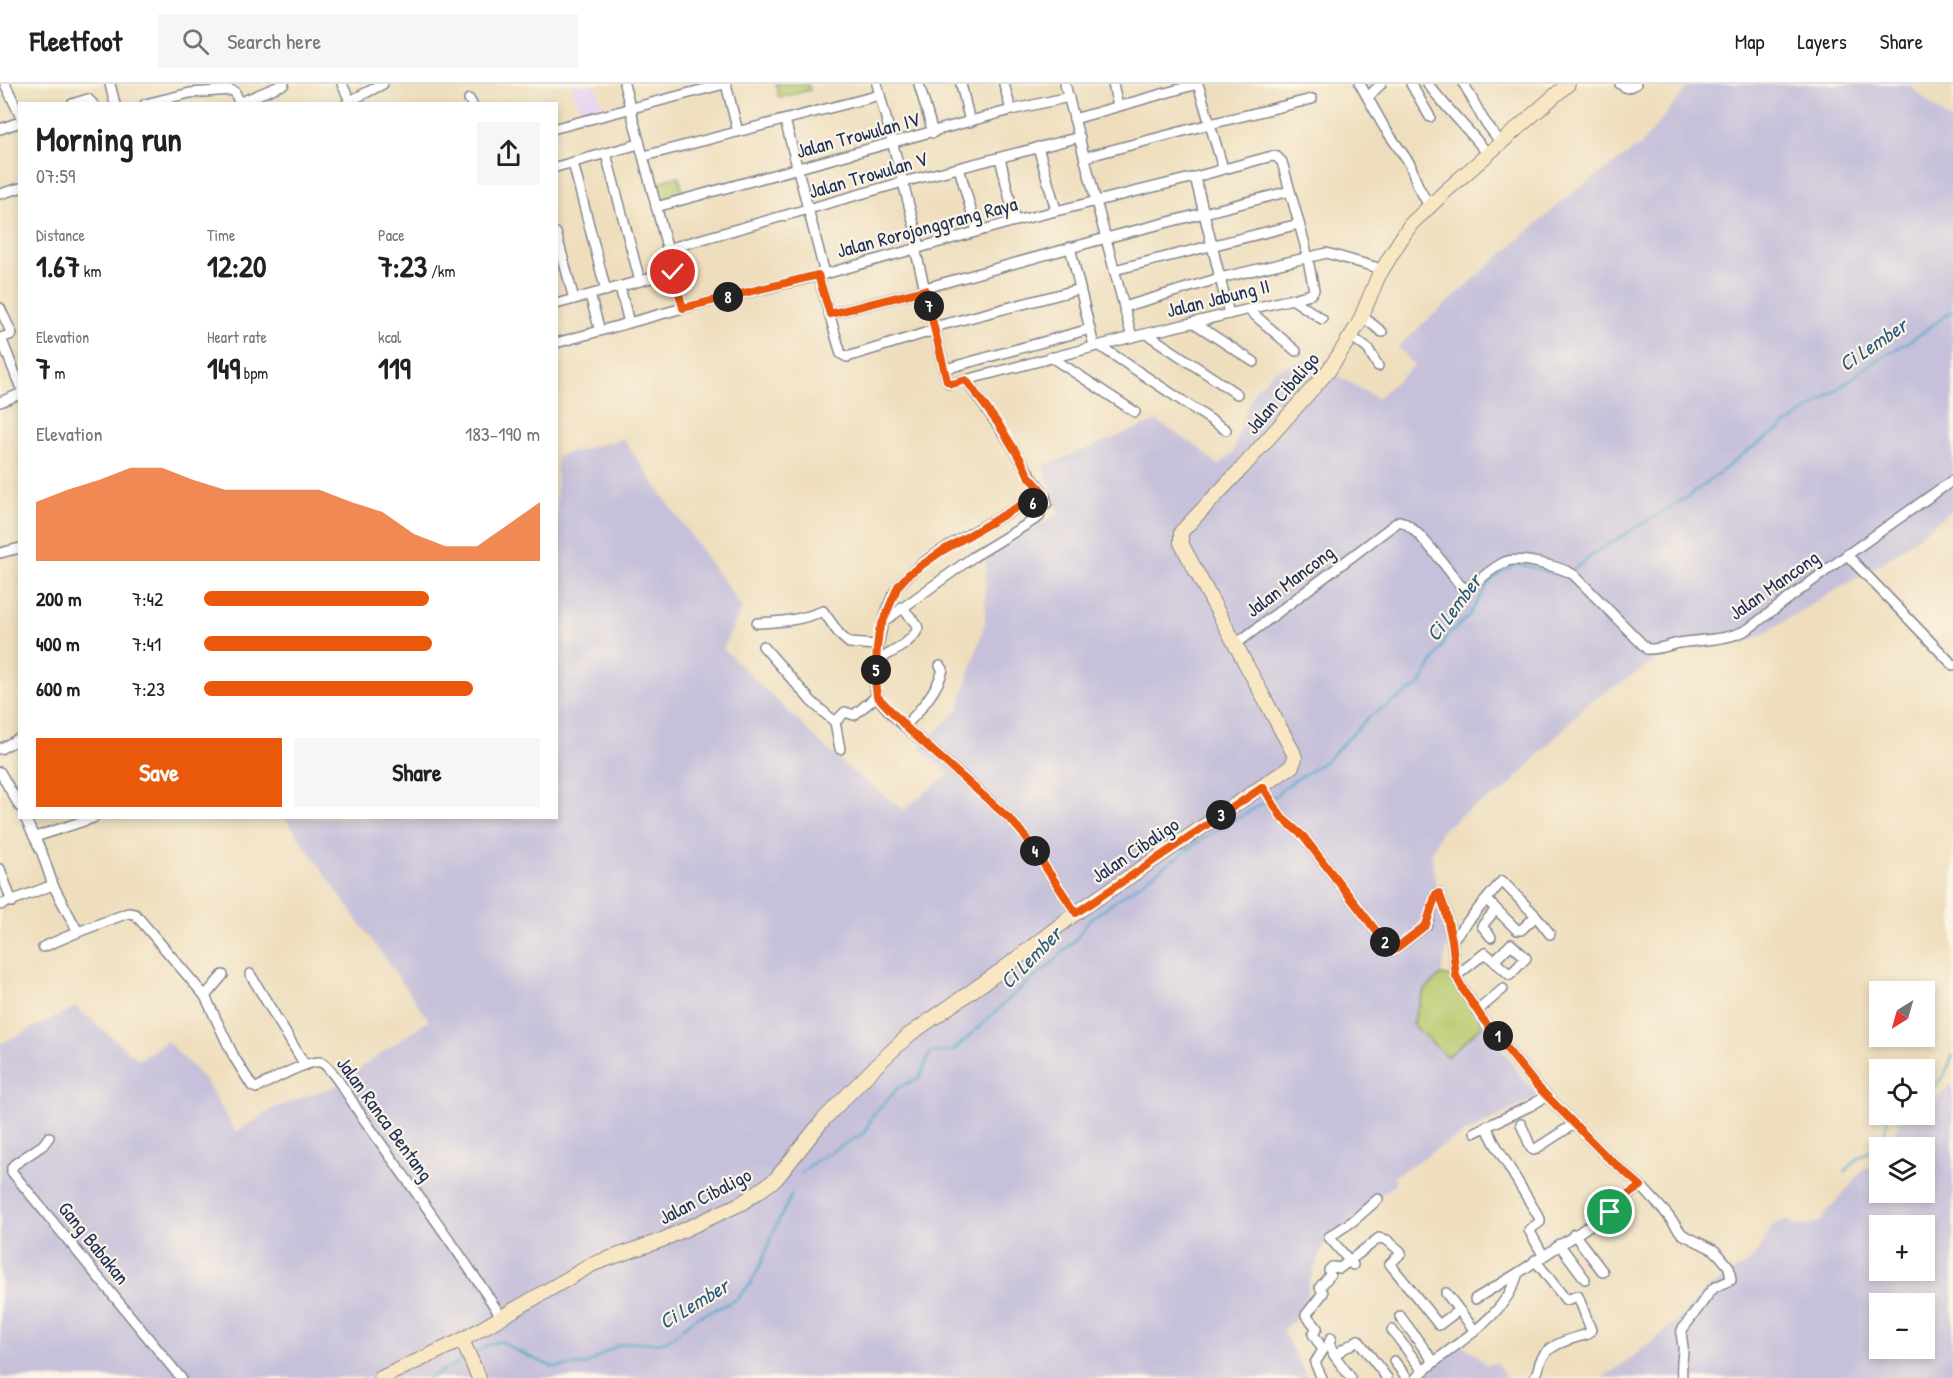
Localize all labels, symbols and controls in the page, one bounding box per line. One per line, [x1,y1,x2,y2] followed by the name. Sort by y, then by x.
[158,14,578,68] search box
[30,22,122,60] text: Fleetfoot
[179,25,212,58] icon: search
[227,26,321,56] text: Search here
[1735,27,1764,56] text: Map
[1797,27,1847,56] text: Layers
[1880,27,1923,56] text: Share
[793,105,924,164] street label: Jalan Trowulan IV
[36,117,182,161] text: Morning run
[477,122,540,185] button: share
[805,144,931,204] street label: Jalan Trowulan V
[36,162,75,189] text: 07:59
[834,189,1020,264] street label: Jalan Rorojonggrang Raya
[36,224,85,246] text: Distance
[207,224,235,246] text: Time
[378,224,405,246] text: Pace
[36,246,80,286] text: 1.67
[207,246,266,286] text: 12:20
[378,246,427,286] text: 7:23
[647,246,698,297] pin
[656,255,689,288] icon: check
[80,260,101,282] text: km
[427,260,455,282] text: /km
[1163,272,1272,323] street label: Jalan Jabung II
[713,282,743,312] pin: 8
[725,286,731,308] text: 8
[914,291,944,321] pin: 7
[925,295,933,317] text: 7
[1833,310,1915,378] water label: Ci Lember
[36,326,89,348] text: Elevation
[207,326,267,348] text: Heart rate
[378,326,401,348] text: kcal
[1239,346,1325,439] street label: Jalan Cibaligo
[36,348,51,388] text: 7
[207,348,240,388] text: 149
[378,348,411,388] text: 119
[51,362,65,384] text: m
[240,362,268,384] text: bpm
[36,420,102,447] text: Elevation
[465,420,540,447] text: 183–190 m
[1018,488,1048,518] pin: 6
[1030,492,1036,514] text: 6
[1240,538,1340,623] street label: Jalan Mancong
[1723,543,1824,626] street label: Jalan Mancong
[1419,566,1490,647] water label: Ci Lember
[36,585,81,612] text: 200 m
[132,585,163,612] text: 7:42
[36,630,80,657] text: 400 m
[132,630,161,657] text: 7:41
[861,655,891,685] pin: 5
[873,659,879,681] text: 5
[36,675,80,702] text: 600 m
[132,675,165,702] text: 7:23
[36,738,282,807] button: Save
[294,738,540,807] button: Share
[1206,800,1236,830] pin: 3
[1217,804,1225,826] text: 3
[1086,810,1184,889] street label: Jalan Cibaligo
[1020,836,1050,866] pin: 4
[1032,840,1038,862] text: 4
[993,918,1070,995] water label: Ci Lember
[1370,927,1400,957] pin: 2
[1381,931,1389,953] text: 2
[1869,981,1935,1047] north arrow
[1869,981,1935,1359] map controls
[1483,1021,1513,1051] pin: 1
[1495,1025,1501,1047] text: 1
[331,1051,440,1187] street label: Jalan Ranca Bentang
[1869,1059,1935,1125] button: locate
[1869,1137,1935,1203] button: layers
[654,1161,756,1230] street label: Jalan Cibaligo
[1584,1186,1635,1237] pin
[1593,1195,1626,1228] icon: arrive
[53,1196,136,1290] street label: Gang Babakan
[1869,1215,1935,1281] button: +
[653,1270,737,1336] water label: Ci Lember
[1869,1293,1935,1359] button: −

